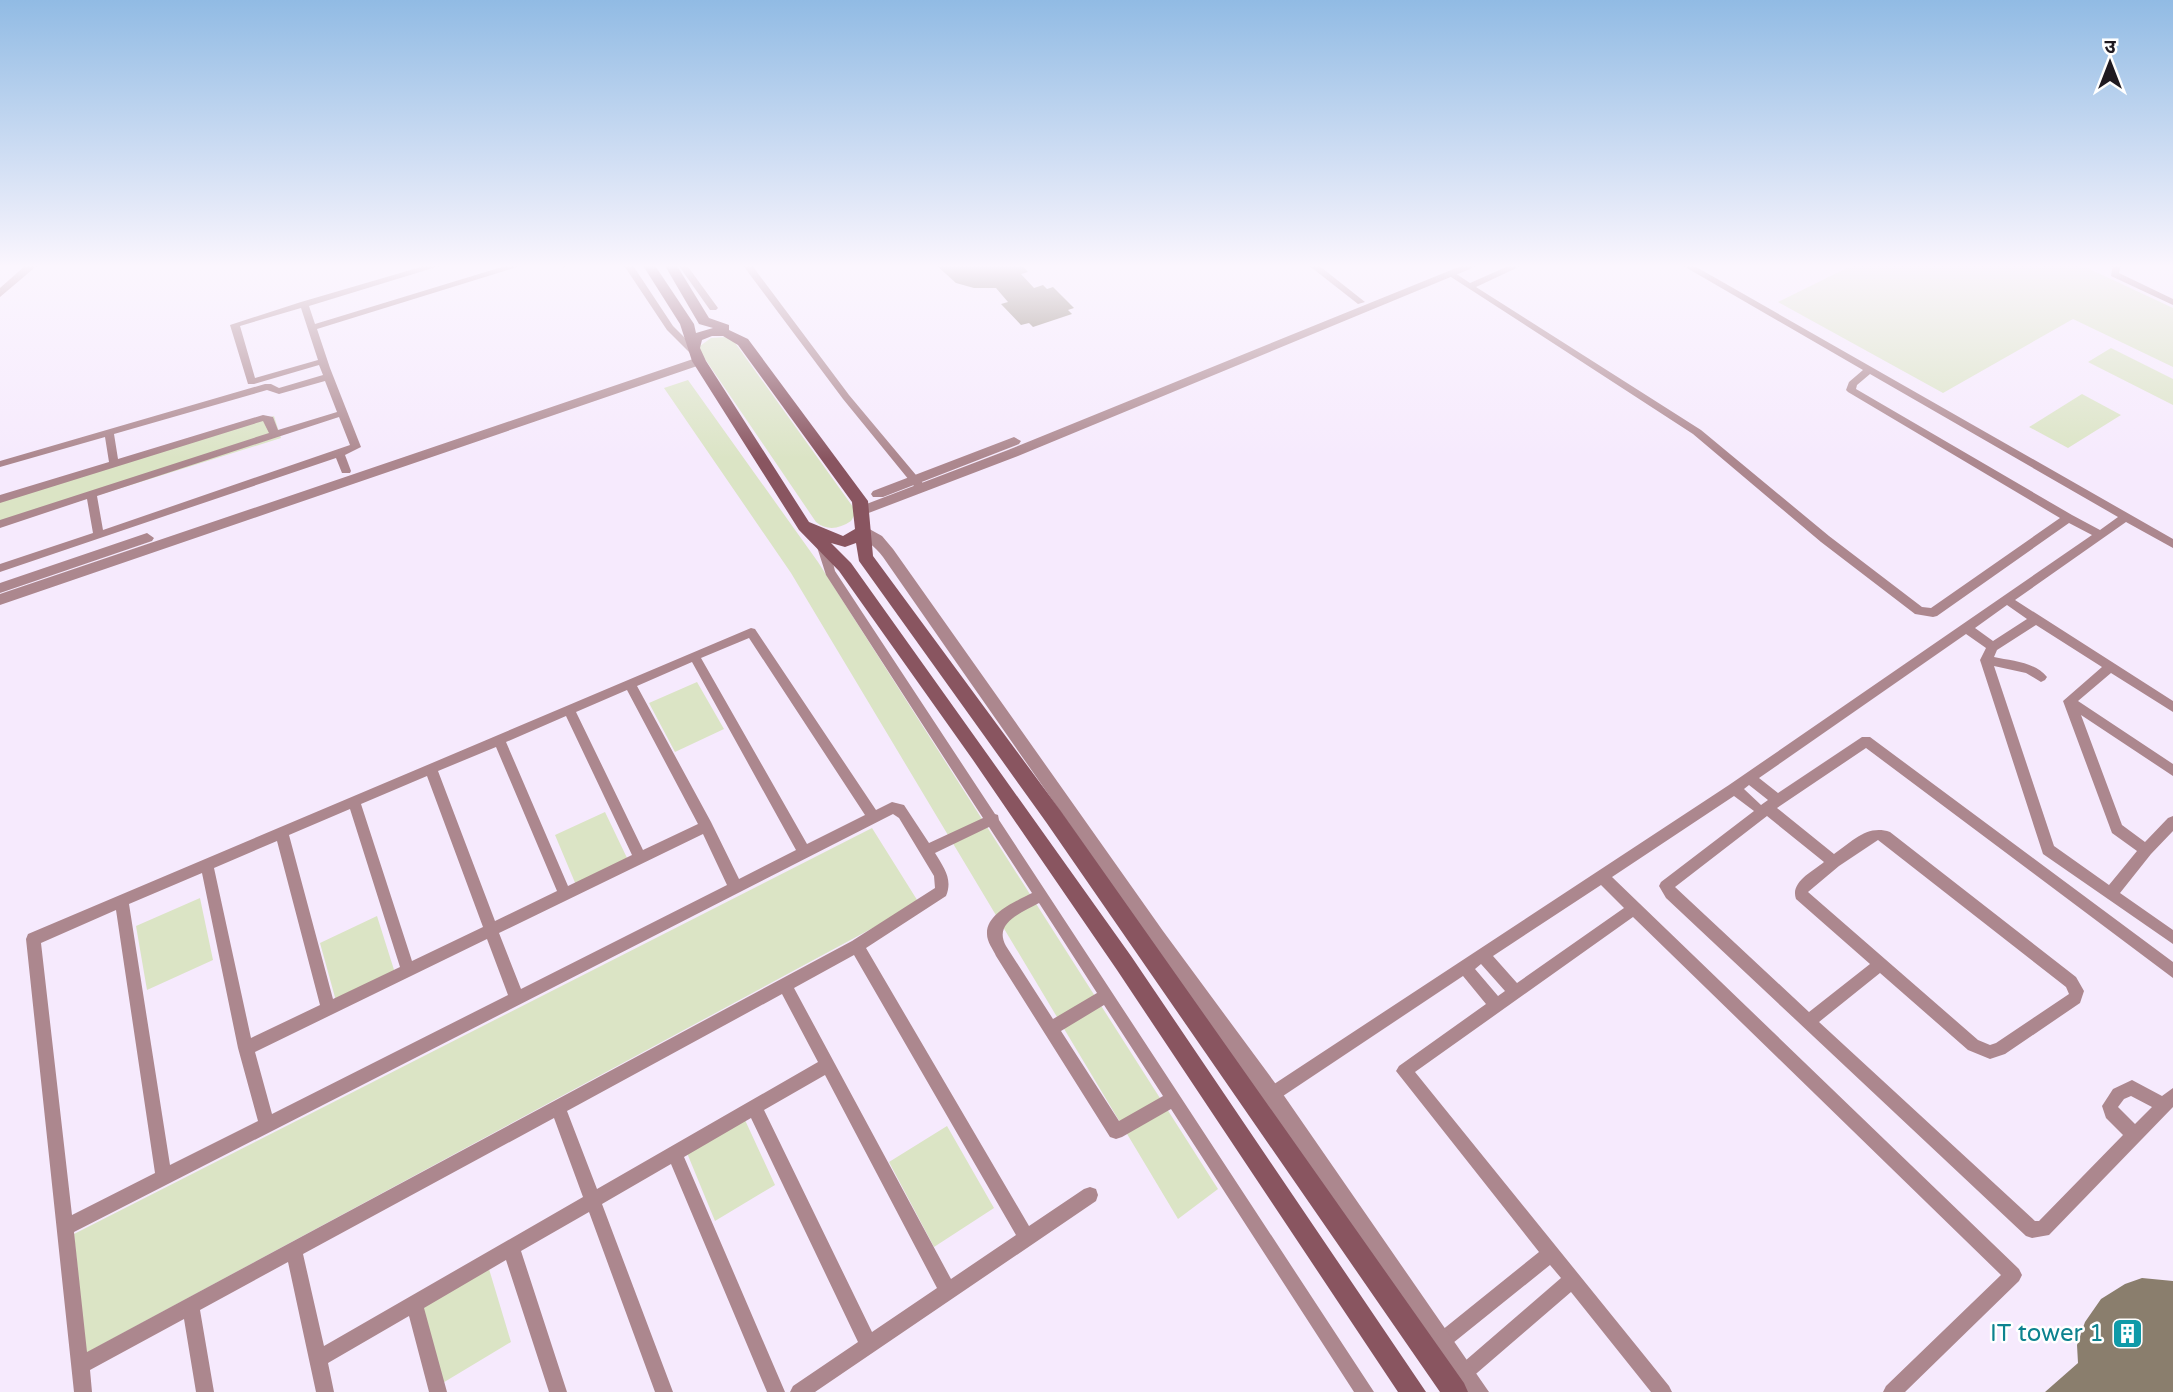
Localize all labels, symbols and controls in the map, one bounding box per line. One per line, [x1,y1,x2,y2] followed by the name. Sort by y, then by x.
[2075,28,2145,98] north arrow
[2104,36,2116,58] text: उ
[2110,1316,2144,1350] building icon: IT tower 1
[1990,1319,2104,1348] place label: IT tower 1

